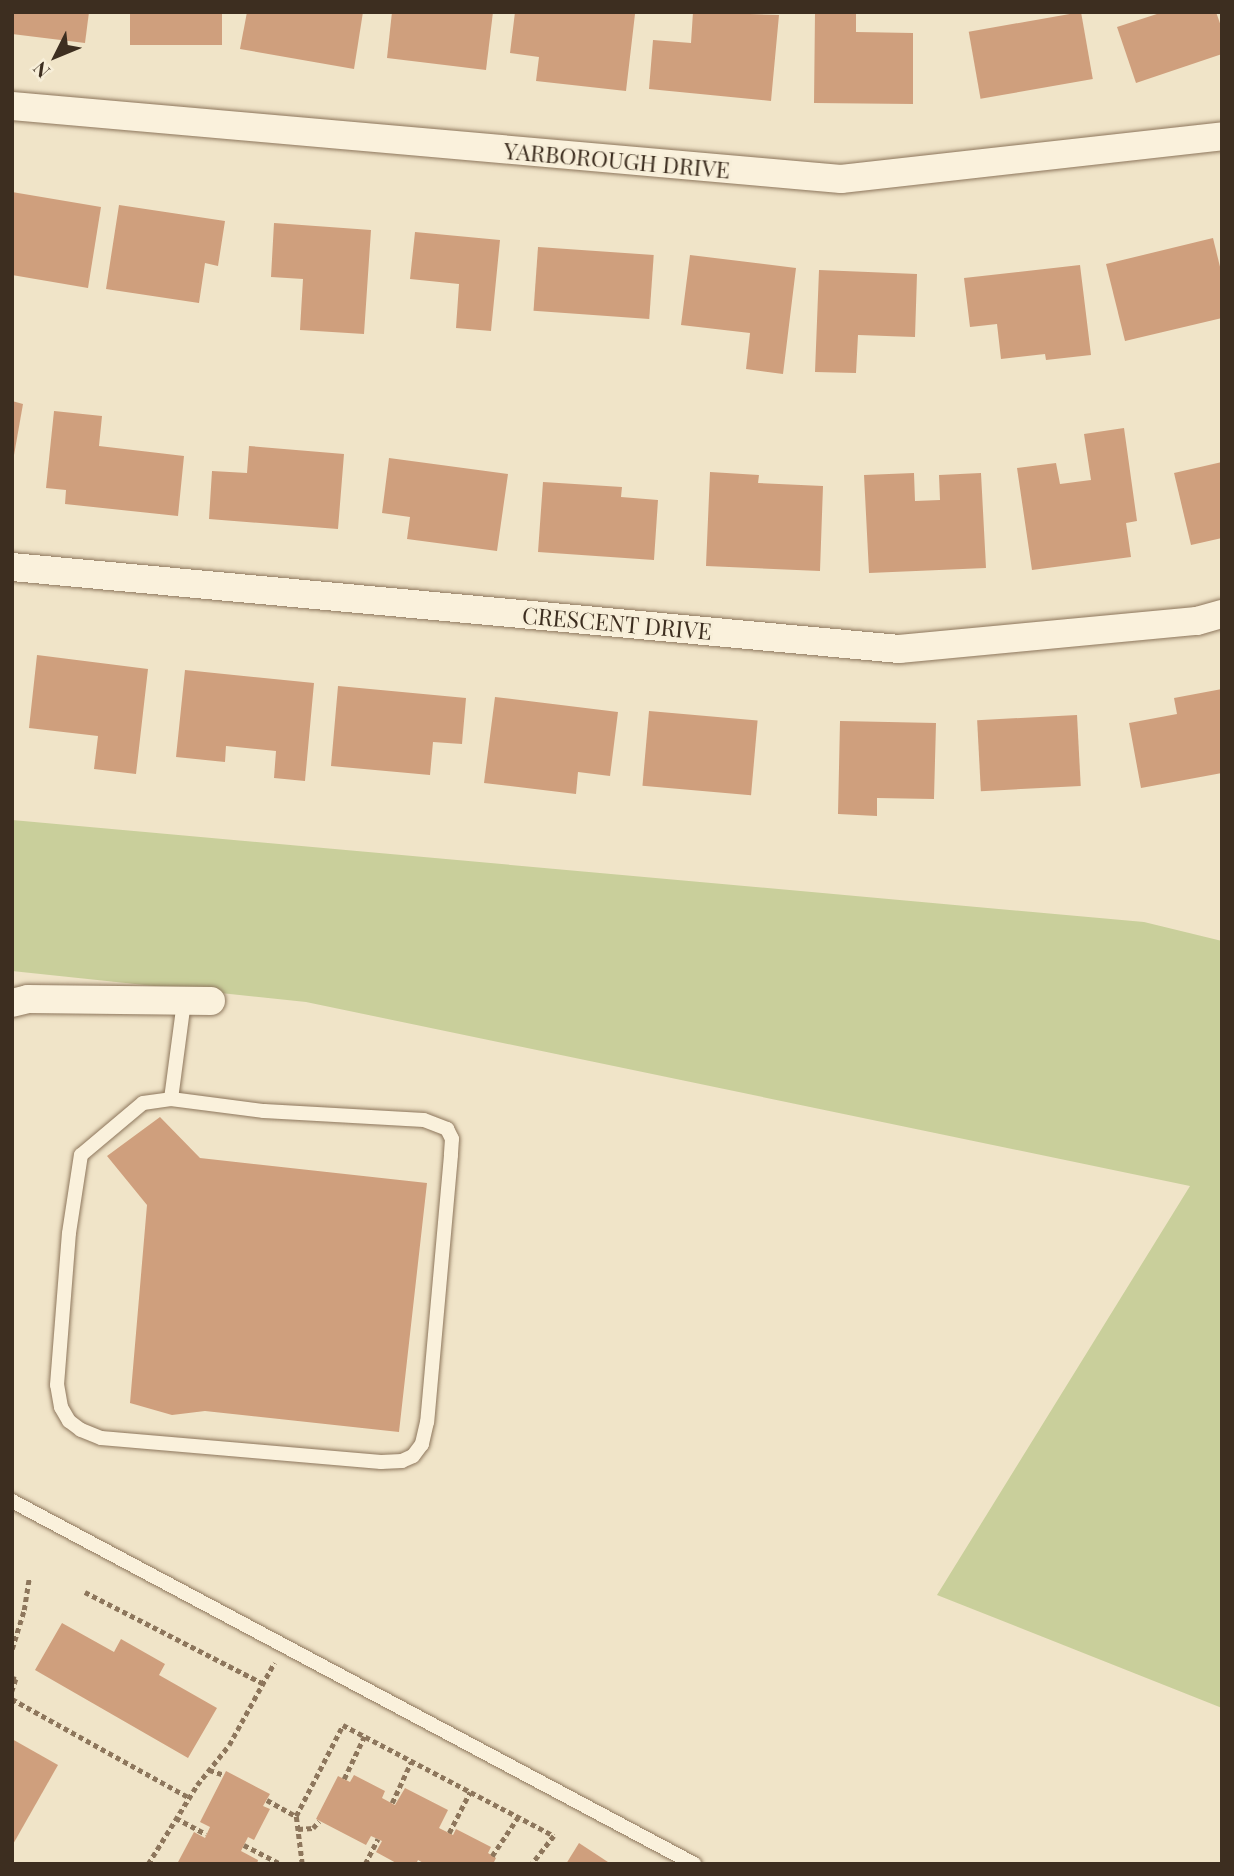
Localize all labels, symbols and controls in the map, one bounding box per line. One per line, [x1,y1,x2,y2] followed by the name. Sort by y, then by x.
[21,21,91,91] north arrow
[26,56,55,84] text: N
[503,136,731,184] street label: YARBOROUGH DRIVE
[521,601,713,645] street label: CRESCENT DRIVE

